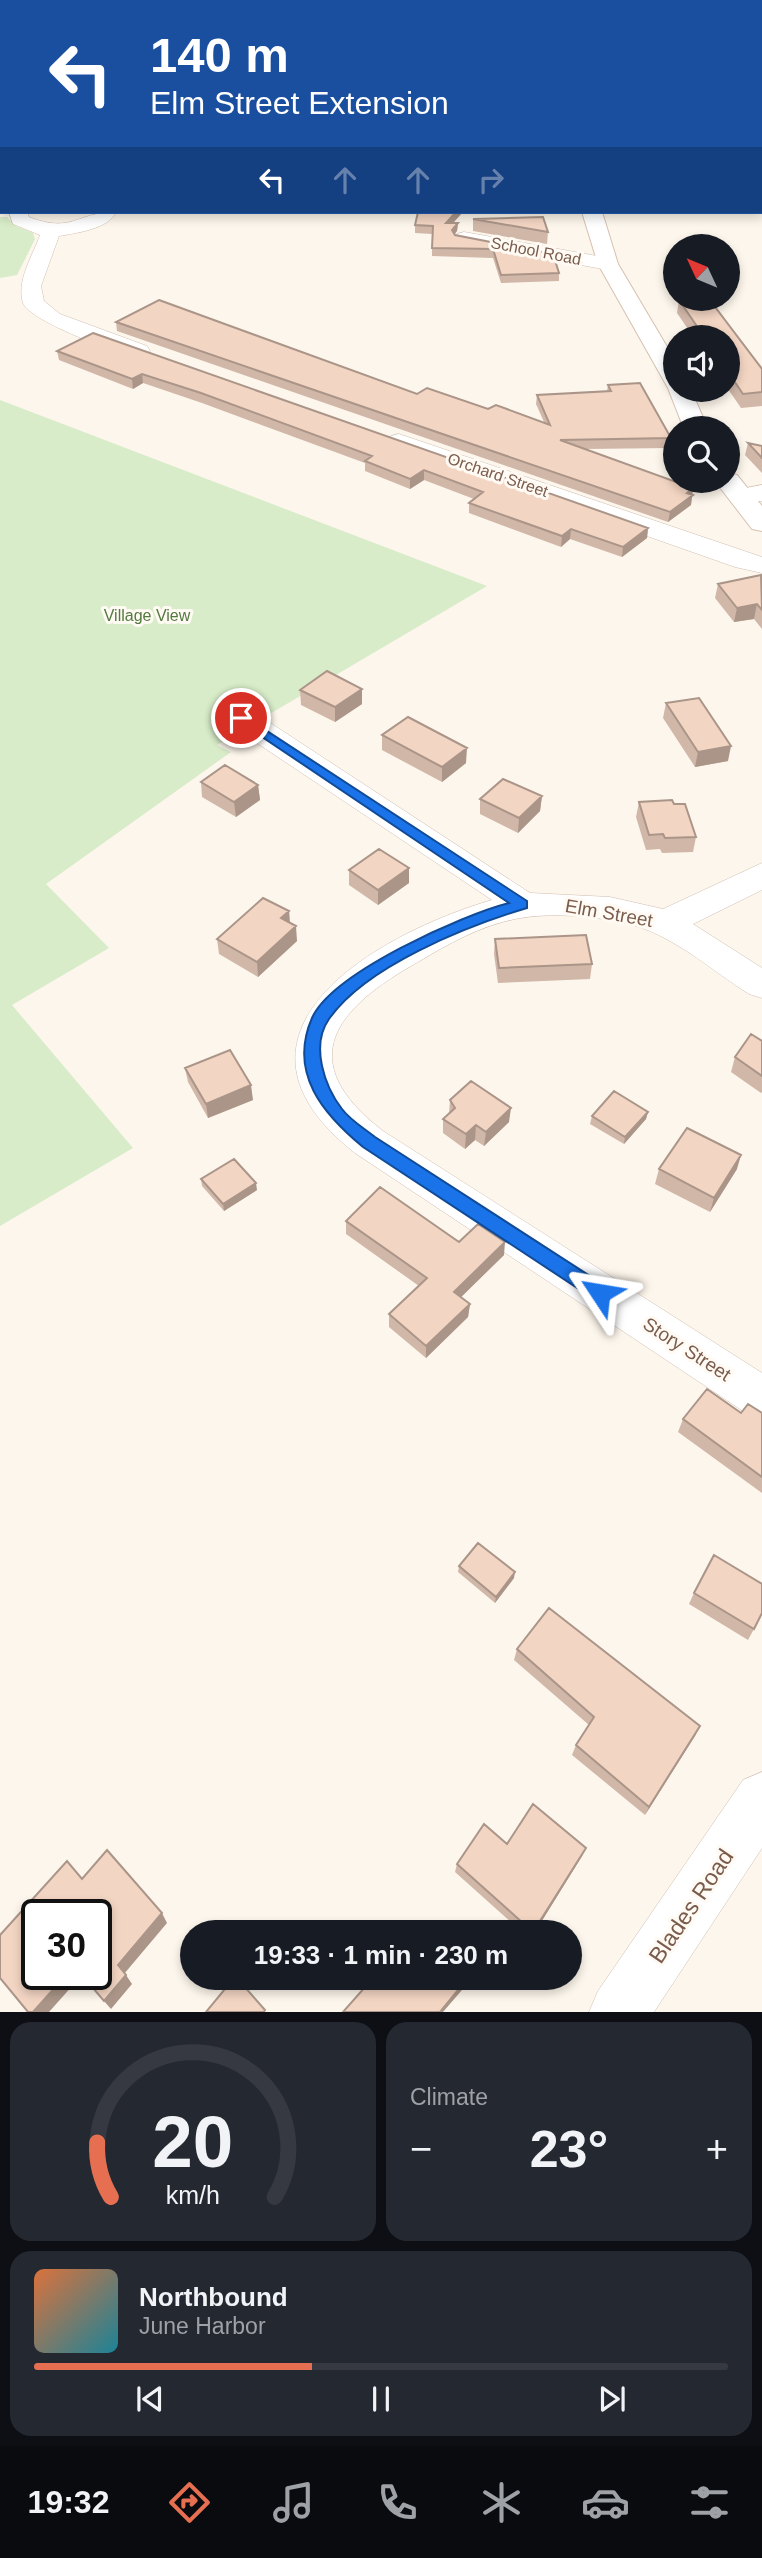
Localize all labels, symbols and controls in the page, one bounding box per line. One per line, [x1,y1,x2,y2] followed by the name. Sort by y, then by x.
[35,28,126,119] icon: left
[150,28,289,82] text: 140 m
[150,85,449,121] text: Elm Street Extension
[253,161,291,199] icon: left
[326,161,364,199] icon: ahead
[399,161,437,199] icon: ahead
[472,161,510,199] icon: right
[489,234,583,268] street label: School Road
[663,234,740,312] north arrow
[663,234,740,493] map controls
[663,325,740,402] button: sound
[663,416,740,493] button: search
[446,450,551,500] street label: Orchard Street
[104,607,191,624] park label: Village View
[211,688,271,748] pin
[222,699,260,737] icon: arrive
[563,895,655,931] street label: Elm Street
[563,1256,637,1330] position arrow
[639,1313,735,1386] street label: Story Street
[643,1844,739,1968] street label: Blades Road
[21,1899,112,1990] speed limit sign: 30
[254,1940,508,1970] text: 19:33 · 1 min · 230 m
[410,2084,488,2110] text: Climate
[153,2102,233,2183] text: 20
[530,2120,608,2178] text: 23°
[410,2128,432,2170] text: −
[706,2128,728,2170] text: +
[166,2181,220,2209] text: km/h
[139,2282,288,2312] text: Northbound
[139,2313,266,2339] text: June Harbor
[131,2380,169,2418] icon: previous
[362,2380,400,2418] icon: pause
[593,2380,631,2418] icon: next
[165,2478,214,2527] icon: directions
[269,2478,318,2527] icon: music
[373,2478,422,2527] icon: phone
[477,2478,526,2527] icon: climate
[581,2478,630,2527] icon: car
[685,2478,734,2527] icon: filters
[28,2484,109,2520] text: 19:32

